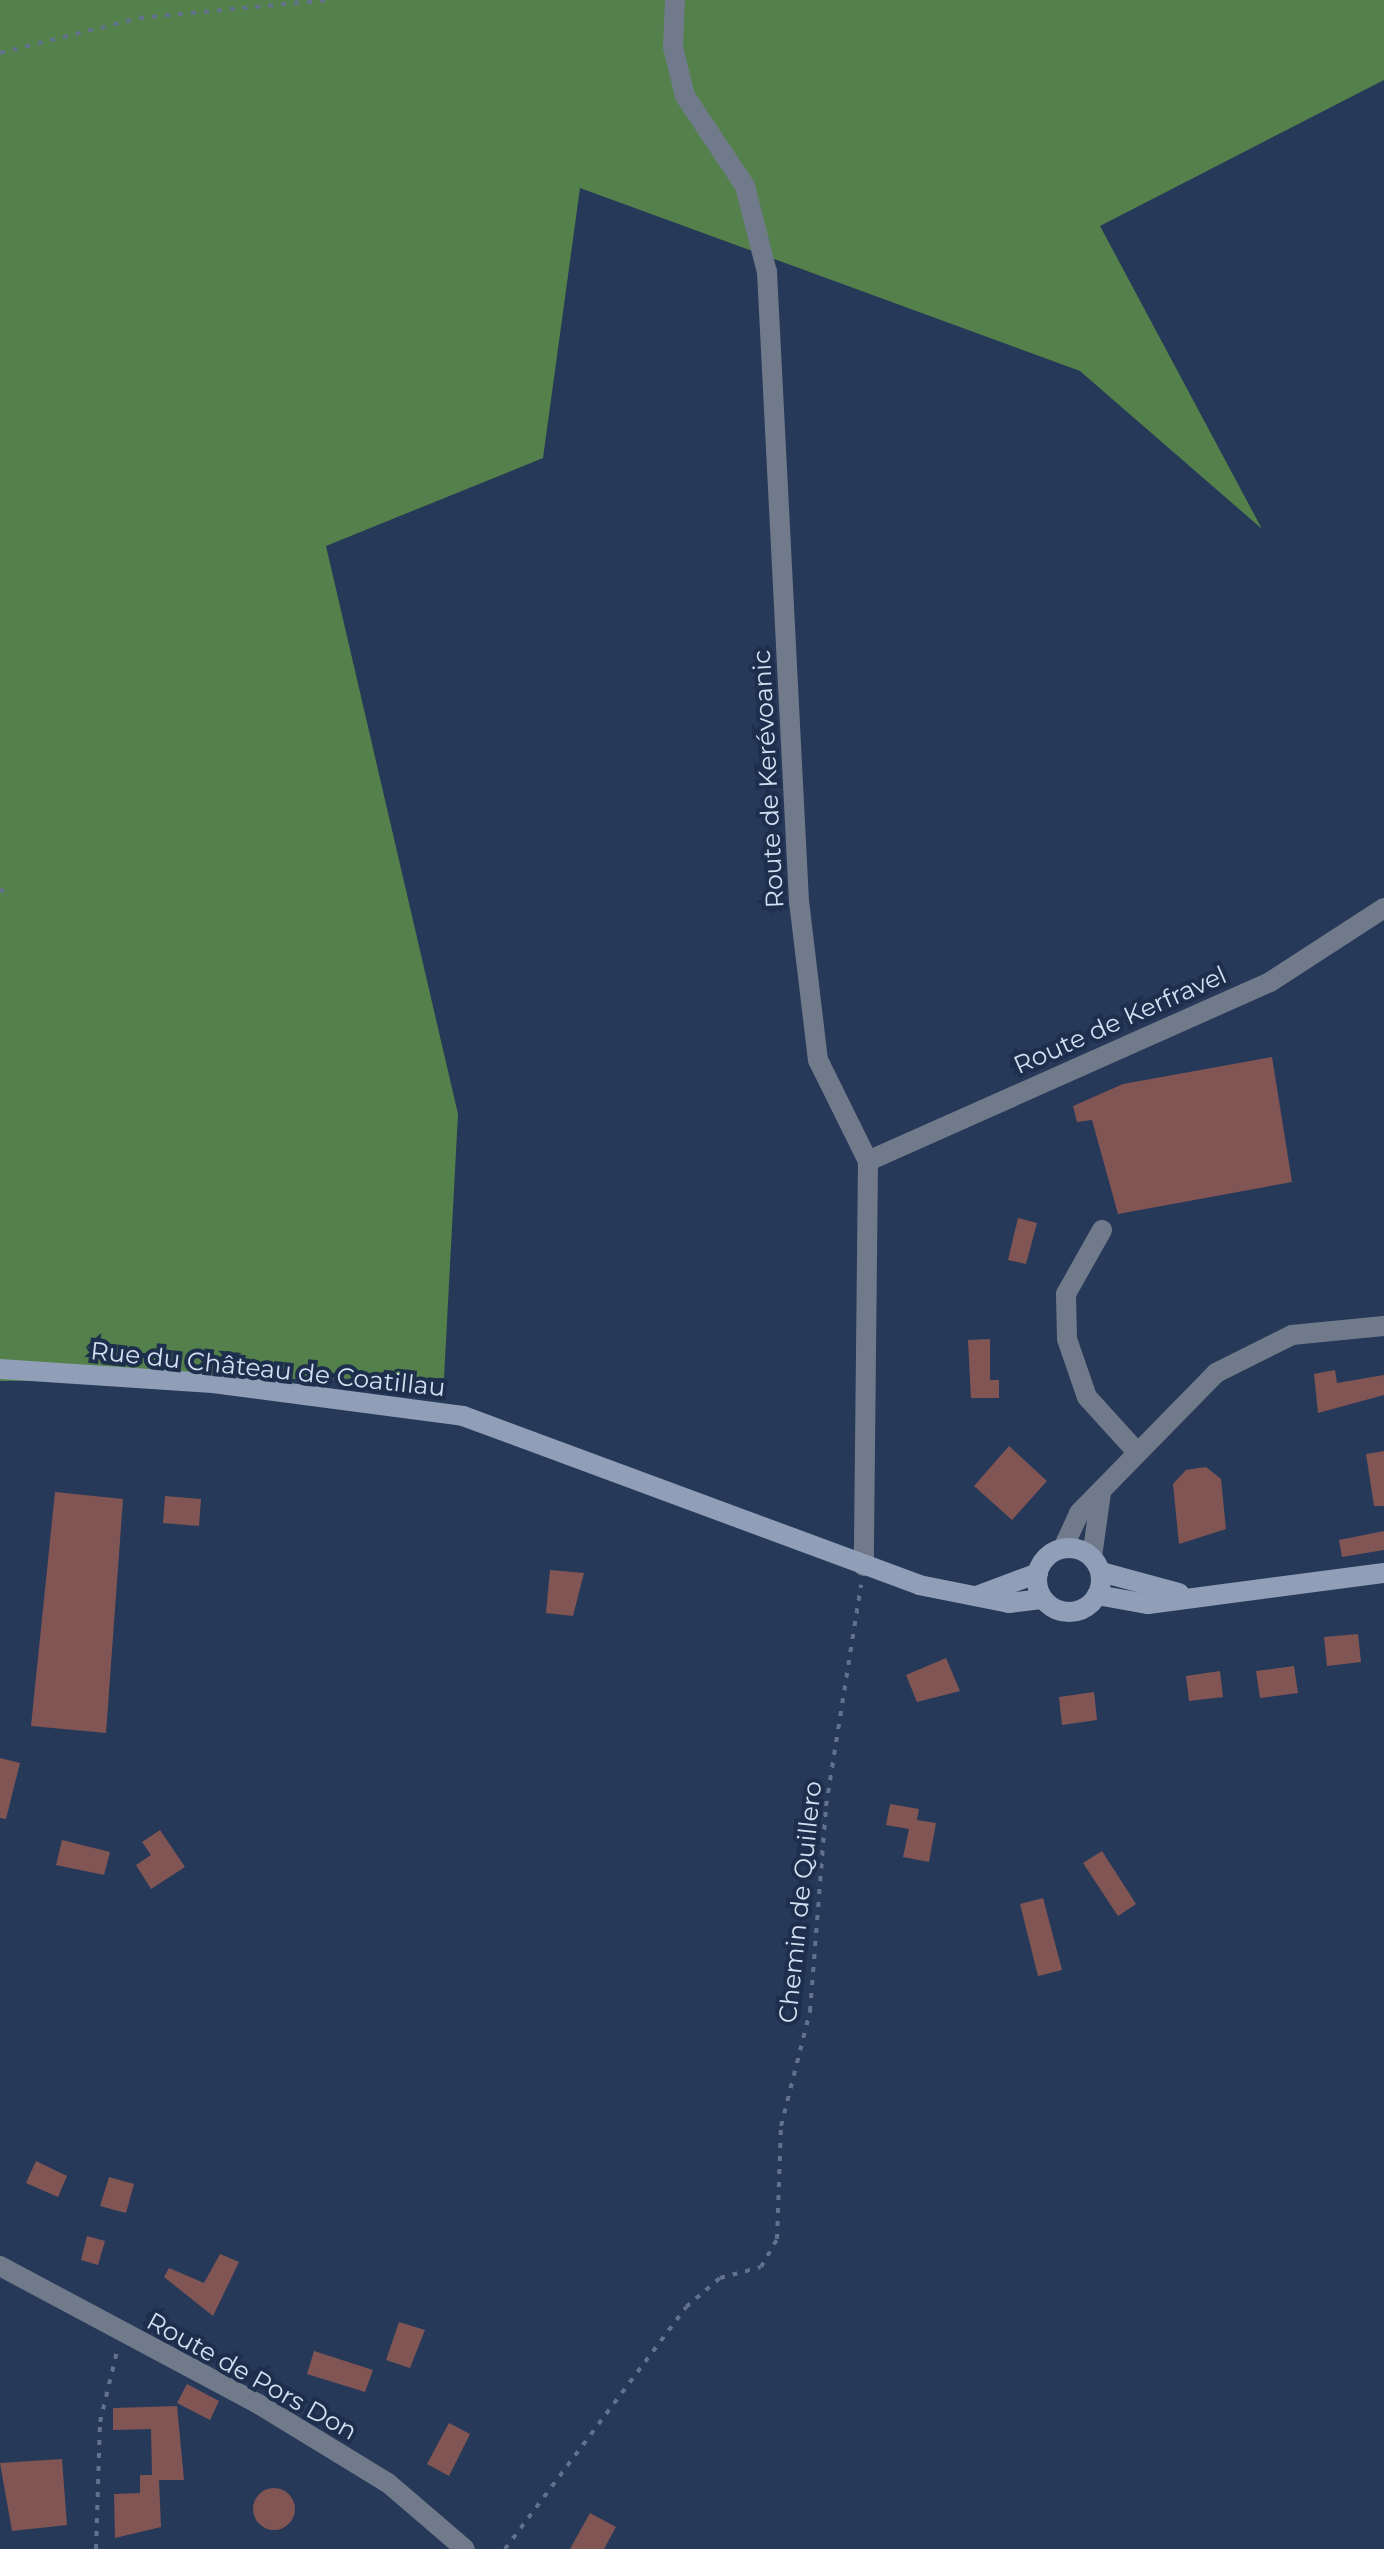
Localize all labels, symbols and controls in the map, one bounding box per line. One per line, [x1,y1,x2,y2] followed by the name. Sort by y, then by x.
[746,649,790,909] street label: Route de Kerévoanic
[1009,960,1231,1080] street label: Route de Kerfravel
[89,1335,447,1403] street label: Rue du Château de Coatillau
[772,1779,828,2025] street label: Chemin de Quillero
[142,2306,362,2446] street label: Route de Pors Don

